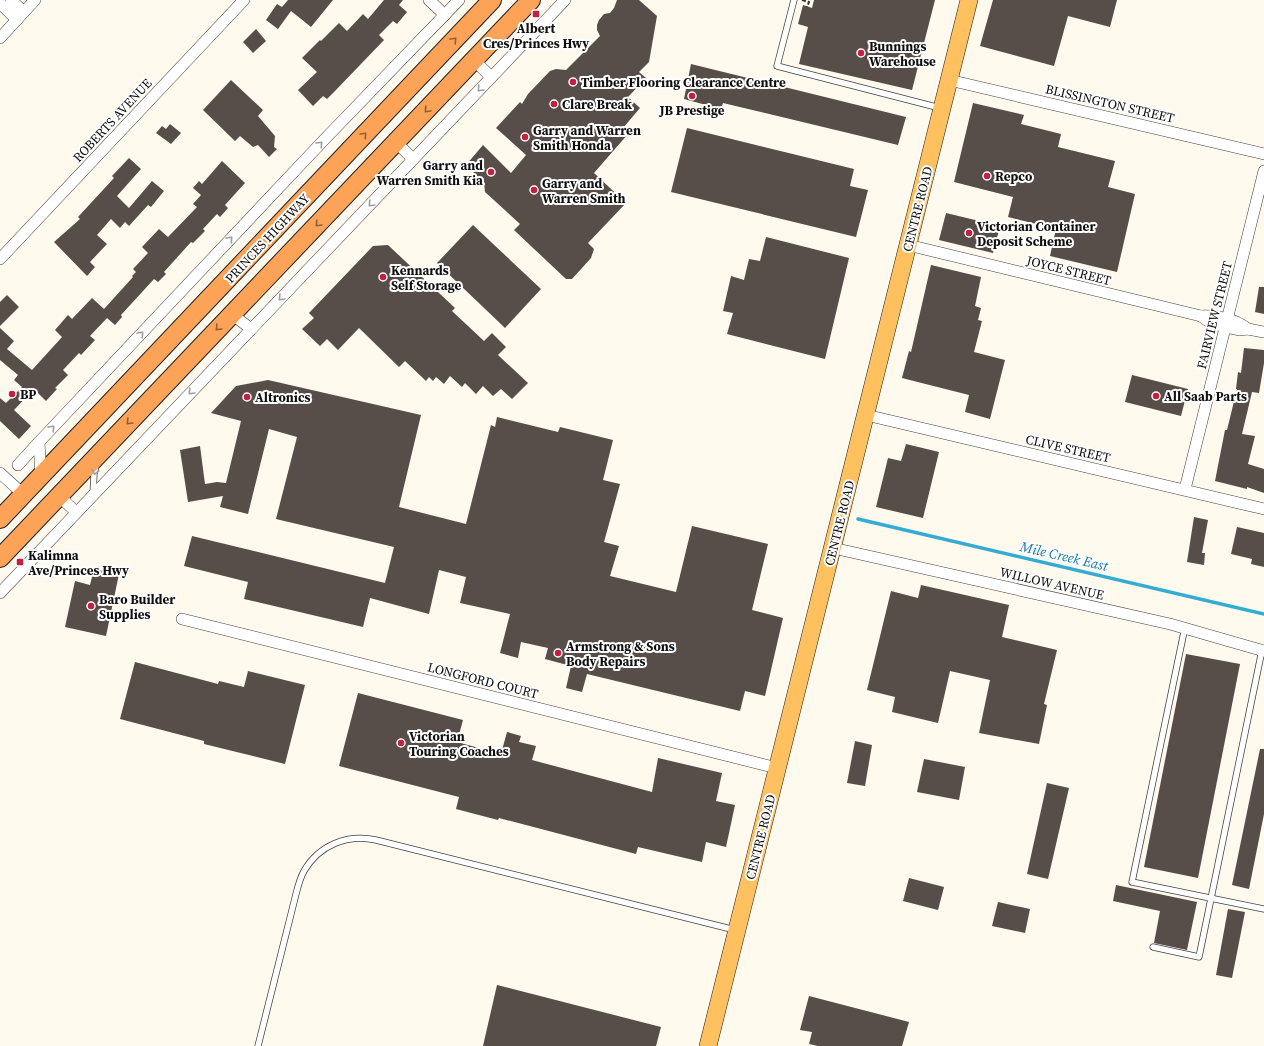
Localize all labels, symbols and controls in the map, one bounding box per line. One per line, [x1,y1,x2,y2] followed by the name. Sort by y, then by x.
[531,9,541,19] marker: Albert Cres/Princes Hwy
[483,20,589,52] place label: Albert Cres/Princes Hwy
[449,37,457,45] one-way arrow
[869,38,936,70] place label: Bunnings Warehouse
[856,48,866,58] marker: Bunnings Warehouse
[581,74,786,91] place label: Timber Flooring Clearance Centre
[69,75,156,166] street label: ROBERTS AVENUE
[568,77,578,87] marker: Timber Flooring Clearance Centre
[1044,80,1176,127] street label: BLISSINGTON STREET
[477,84,485,92] one-way arrow
[687,91,697,101] marker: JB Prestige
[562,96,632,113] place label: Clare Break
[549,99,559,109] marker: Clare Break
[658,102,725,119] place label: JB Prestige
[425,105,432,112] one-way arrow
[533,122,641,154] place label: Garry and Warren Smith Honda
[360,132,367,140] one-way arrow
[520,132,530,142] marker: Garry and Warren Smith Honda
[315,142,322,149] one-way arrow
[377,157,483,189] place label: Garry and Warren Smith Kia
[899,165,936,254] street label: CENTRE ROAD
[486,167,496,177] marker: Garry and Warren Smith Kia
[995,168,1032,185] place label: Repco
[982,171,992,181] marker: Repco
[542,175,626,207] place label: Garry and Warren Smith
[529,185,539,195] marker: Garry and Warren Smith
[221,189,314,287] street label: PRINCES HIGHWAY
[369,199,376,206] one-way arrow
[977,218,1096,250] place label: Victorian Container Deposit Scheme
[315,219,323,227] one-way arrow
[964,228,974,238] marker: Victorian Container Deposit Scheme
[226,236,233,244] one-way arrow
[1024,252,1113,289] street label: JOYCE STREET
[1193,259,1236,371] street label: FAIRVIEW STREET
[391,262,462,294] place label: Kennards Self Storage
[378,272,388,282] marker: Kennards Self Storage
[278,293,286,301] one-way arrow
[216,323,223,331] one-way arrow
[137,331,144,339] one-way arrow
[20,386,36,403] place label: BP
[189,387,196,395] one-way arrow
[1164,388,1247,405] place label: All Saab Parts
[7,389,17,399] marker: BP
[255,389,311,406] place label: Altronics
[1151,391,1161,401] marker: All Saab Parts
[242,392,252,402] marker: Altronics
[126,417,134,425] one-way arrow
[47,426,54,433] one-way arrow
[1024,430,1112,467] street label: CLIVE STREET
[92,469,100,475] one-way arrow
[821,479,858,568] street label: CENTRE ROAD
[1017,536,1111,576] water label: Mile Creek East
[28,547,129,579] place label: Kalimna Ave/Princes Hwy
[15,557,25,567] marker: Kalimna Ave/Princes Hwy
[998,563,1106,604] street label: WILLOW AVENUE
[99,591,176,623] place label: Baro Builder Supplies
[86,601,96,611] marker: Baro Builder Supplies
[566,638,675,670] place label: Armstrong & Sons Body Repairs
[553,648,563,658] marker: Armstrong & Sons Body Repairs
[426,658,540,703] street label: LONGFORD COURT
[409,728,509,760] place label: Victorian Touring Coaches
[396,738,406,748] marker: Victorian Touring Coaches
[742,793,779,882] street label: CENTRE ROAD

